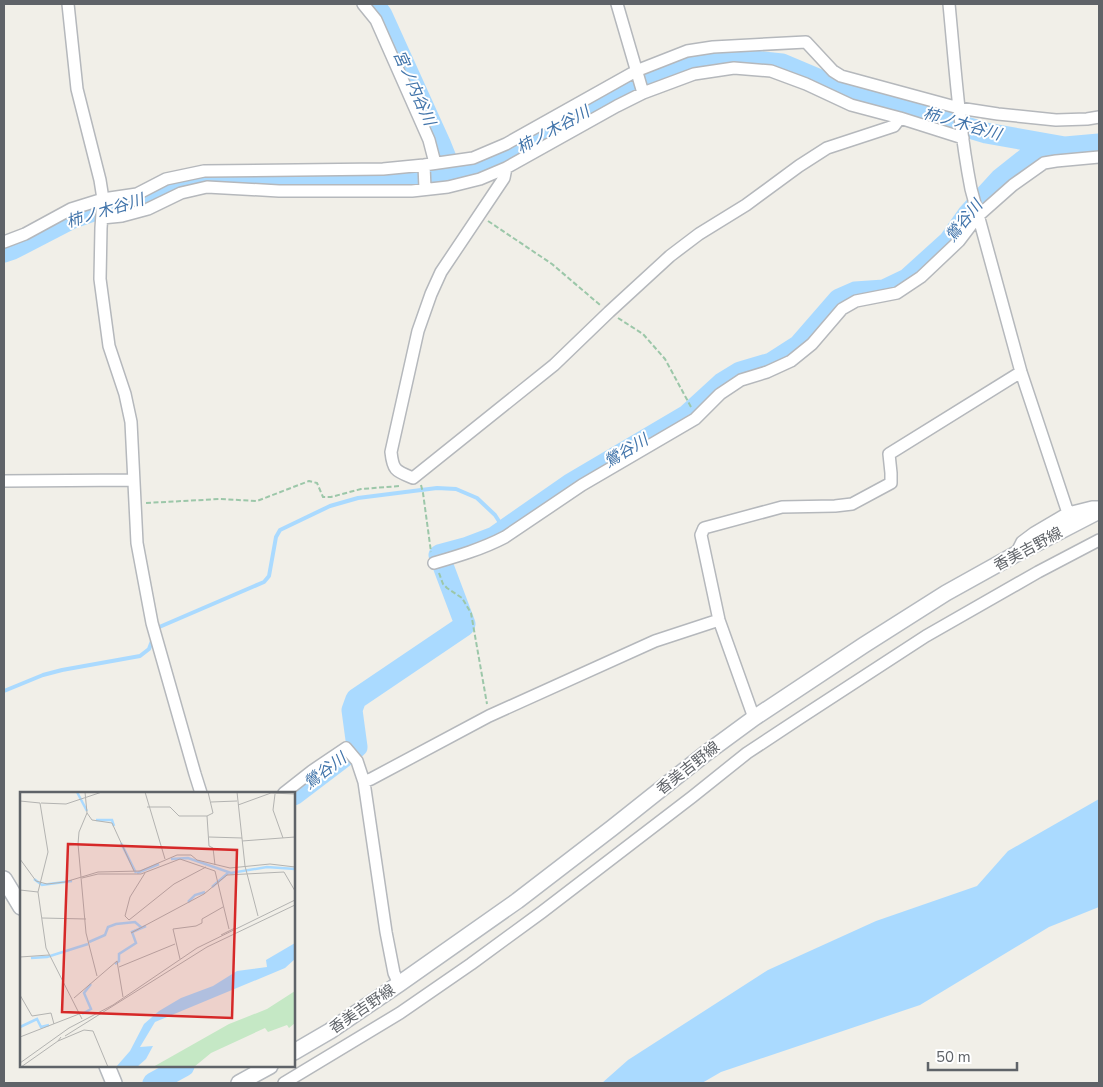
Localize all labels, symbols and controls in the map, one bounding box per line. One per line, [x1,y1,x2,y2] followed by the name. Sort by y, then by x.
[388,47,441,131] water label: 宮ノ内谷川
[513,100,595,159] water label: 柿ノ木谷川
[921,102,1005,146] water label: 柿ノ木谷川
[64,188,148,233] water label: 柿ノ木谷川
[940,194,989,247] water label: 鶯谷川
[600,428,654,473] water label: 鶯谷川
[990,523,1066,575] street label: 香美吉野線
[652,737,724,799] street label: 香美吉野線
[299,747,352,794] water label: 鶯谷川
[20,792,295,1067] inset map
[325,980,399,1038] street label: 香美吉野線
[928,1040,1017,1072] scale bar
[936,1047,971,1067] text: 50 m

